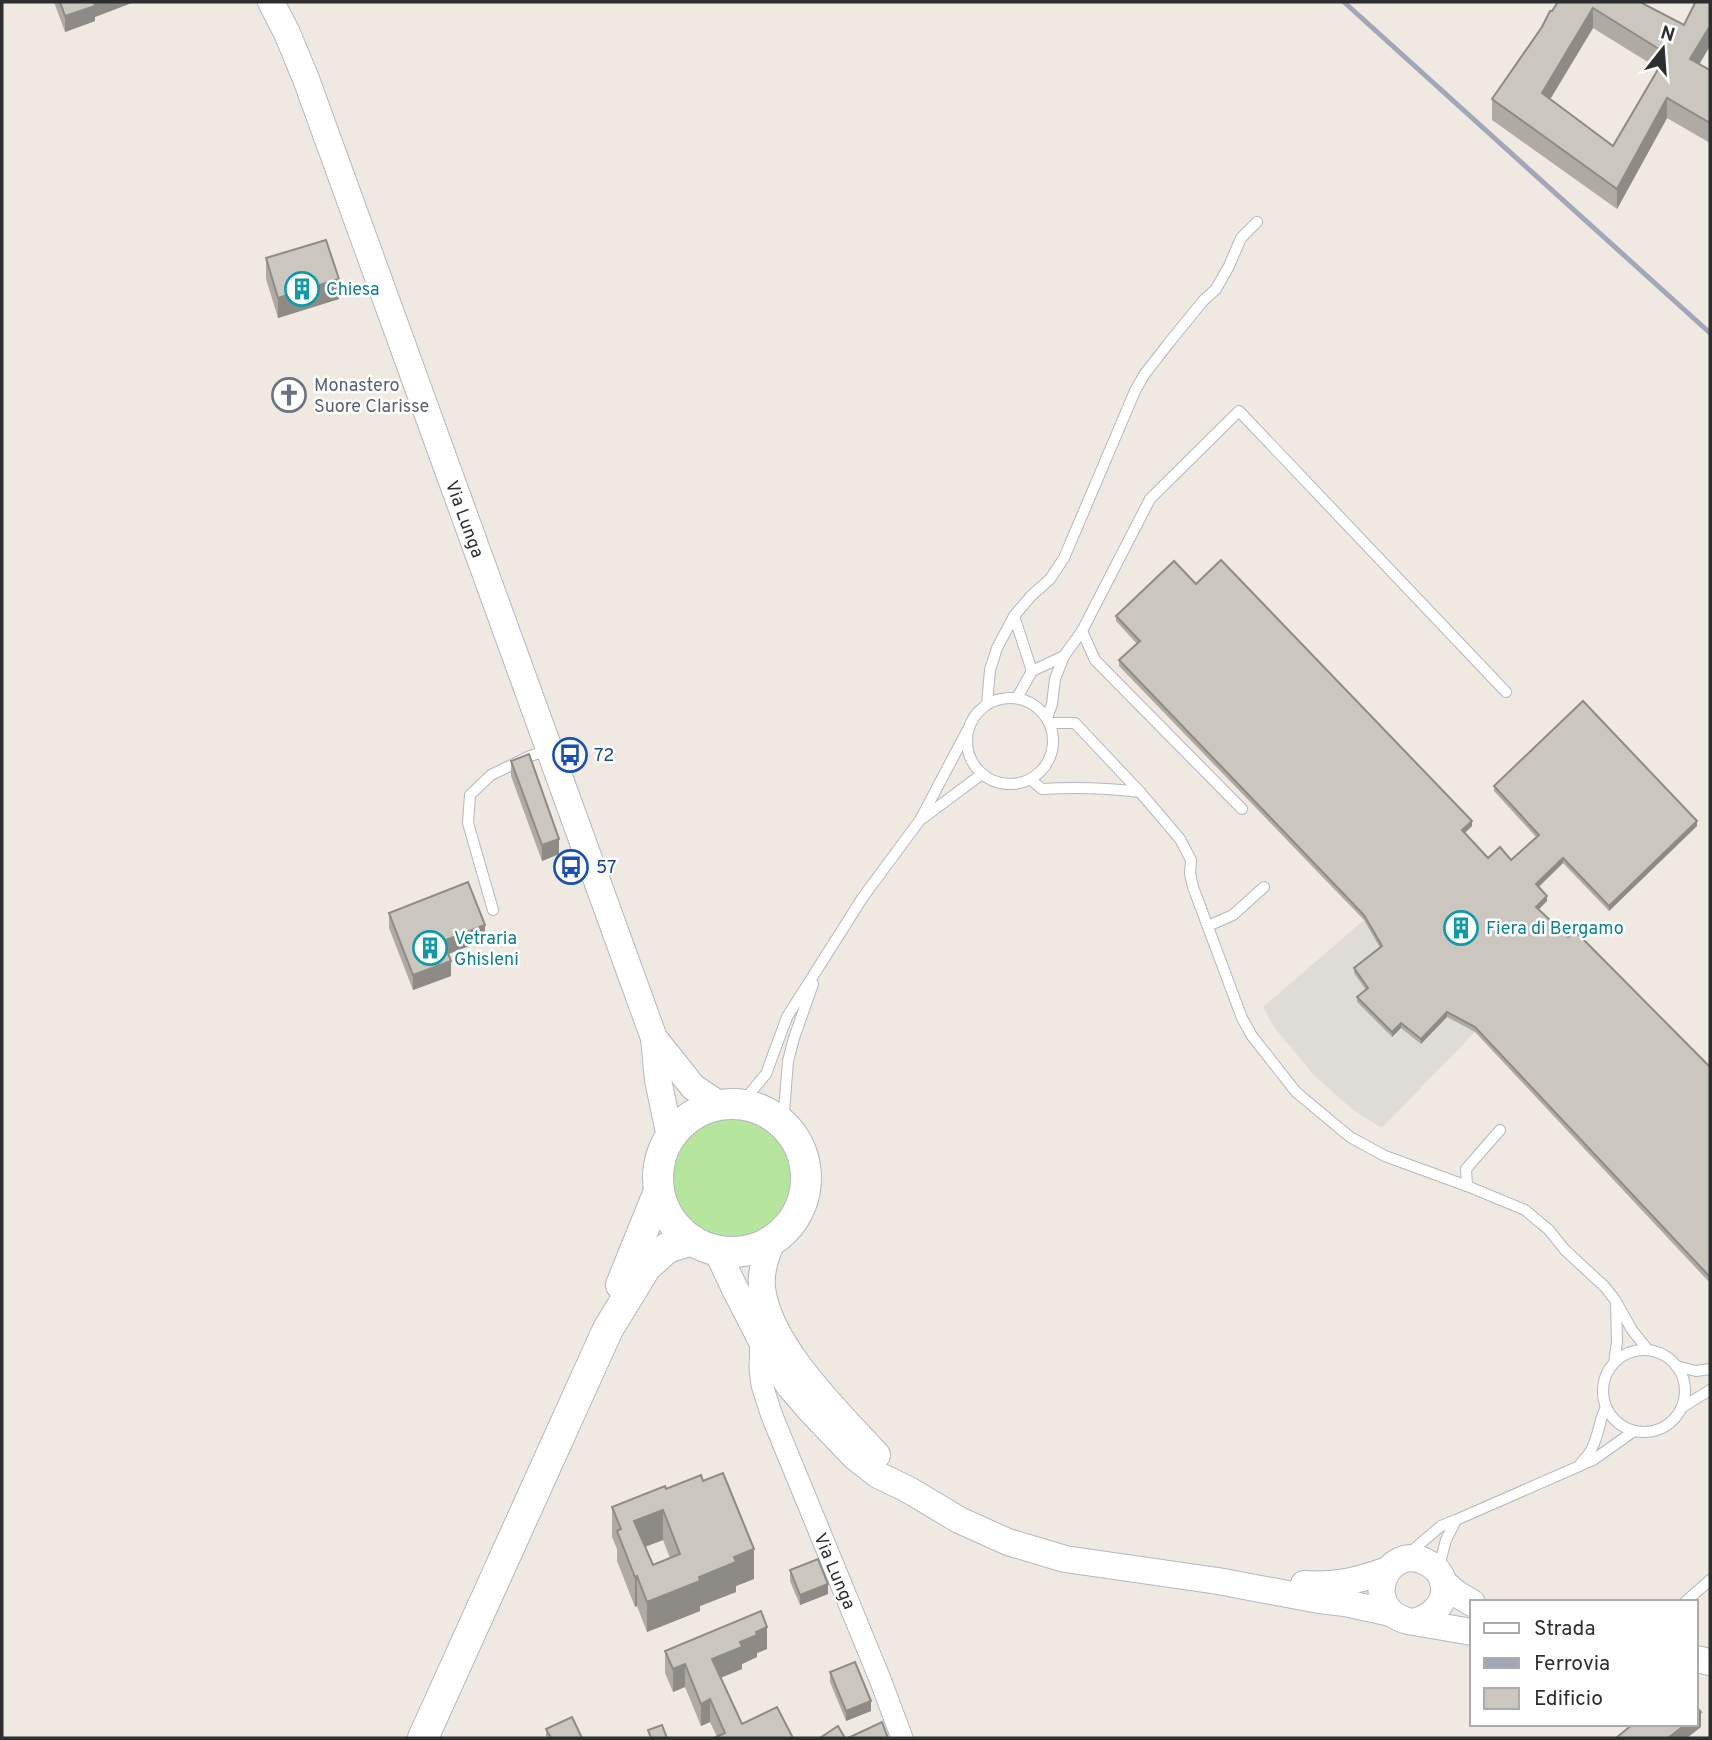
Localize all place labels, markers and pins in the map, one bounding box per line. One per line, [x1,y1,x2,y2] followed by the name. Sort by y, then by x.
[283,270,321,308] building icon: Chiesa
[326,279,380,302] place label: Chiesa
[314,375,429,419] place label: Monastero Suore Clarisse
[270,376,308,414] church icon: Monastero Suore Clarisse
[551,736,589,774] bus stop icon: 72
[594,745,614,768] place label: 72
[552,848,590,886] bus stop icon: 57
[596,857,616,880] place label: 57
[1442,909,1480,947] building icon: Fiera di Bergamo
[1486,918,1624,941] place label: Fiera di Bergamo
[454,928,519,972] place label: Vetraria Ghisleni
[411,929,449,967] building icon: Vetraria Ghisleni

